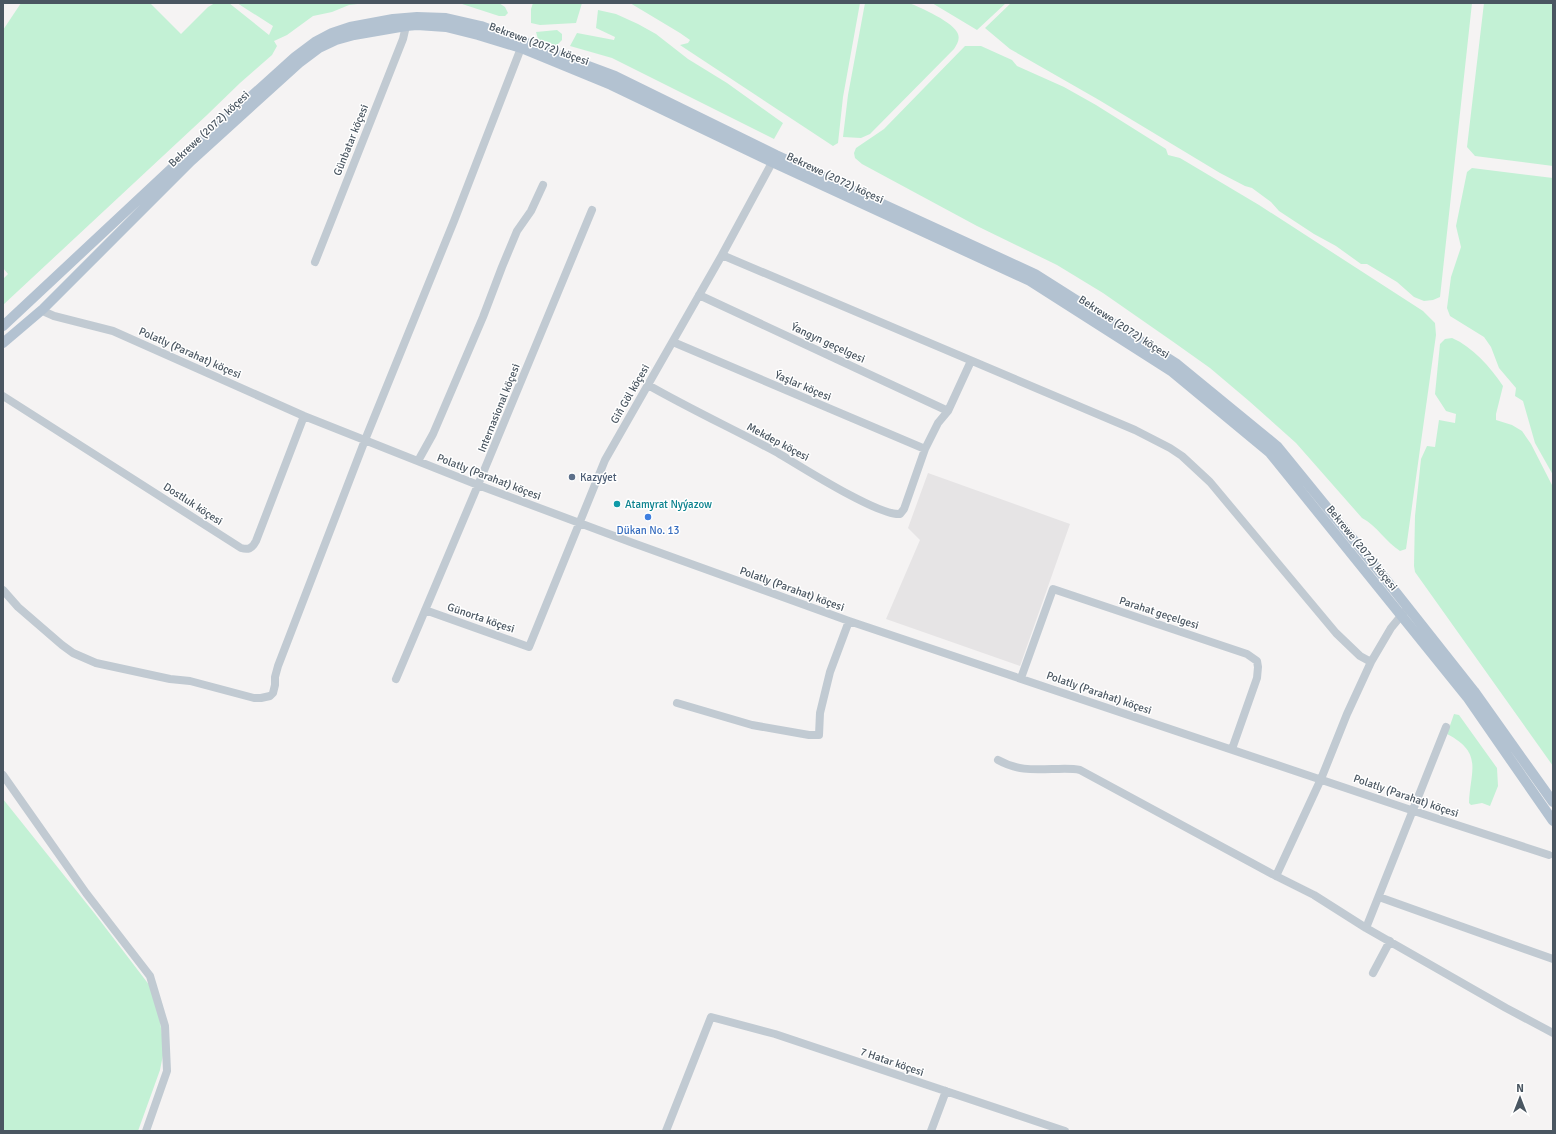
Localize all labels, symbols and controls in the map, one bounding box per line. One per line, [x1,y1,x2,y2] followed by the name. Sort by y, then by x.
[487,20,591,68] street label: Bekrewe (2072) köçesi
[166,88,252,170] street label: Bekrewe (2072) köçesi
[331,102,371,178] street label: Günbatar köçesi
[784,150,886,206] street label: Bekrewe (2072) köçesi
[1076,293,1172,361] street label: Bekrewe (2072) köçesi
[789,319,868,366] street label: Ýangyn geçelgesi
[137,325,243,381] street label: Polatly (Parahat) köçesi
[475,362,523,454] street label: Internasional köçesi
[608,362,652,426] street label: Giň Göl köçesi
[773,367,834,404] street label: Ýaşlar köçesi
[745,420,811,464] street label: Mekdep köçesi
[435,451,543,503] street label: Polatly (Parahat) köçesi
[580,471,617,484] place label: Kazyýet
[567,472,577,482] marker: Kazyýet
[161,480,225,528] street label: Dostluk köçesi
[625,498,712,511] place label: Atamyrat Nyýazow
[612,499,622,509] marker: Atamyrat Nyýazow
[1324,503,1400,593] street label: Bekrewe (2072) köçesi
[643,512,653,522] marker: Dükan No. 13
[617,524,680,537] place label: Dükan No. 13
[738,564,846,614] street label: Polatly (Parahat) köçesi
[1117,594,1201,632] street label: Parahat geçelgesi
[446,600,516,636] street label: Günorta köçesi
[1045,669,1153,717] street label: Polatly (Parahat) köçesi
[1352,772,1460,820] street label: Polatly (Parahat) köçesi
[858,1045,926,1079] street label: 7 Hatar köçesi
[1500,1078,1540,1118] north arrow
[1516,1082,1524,1095] text: N

